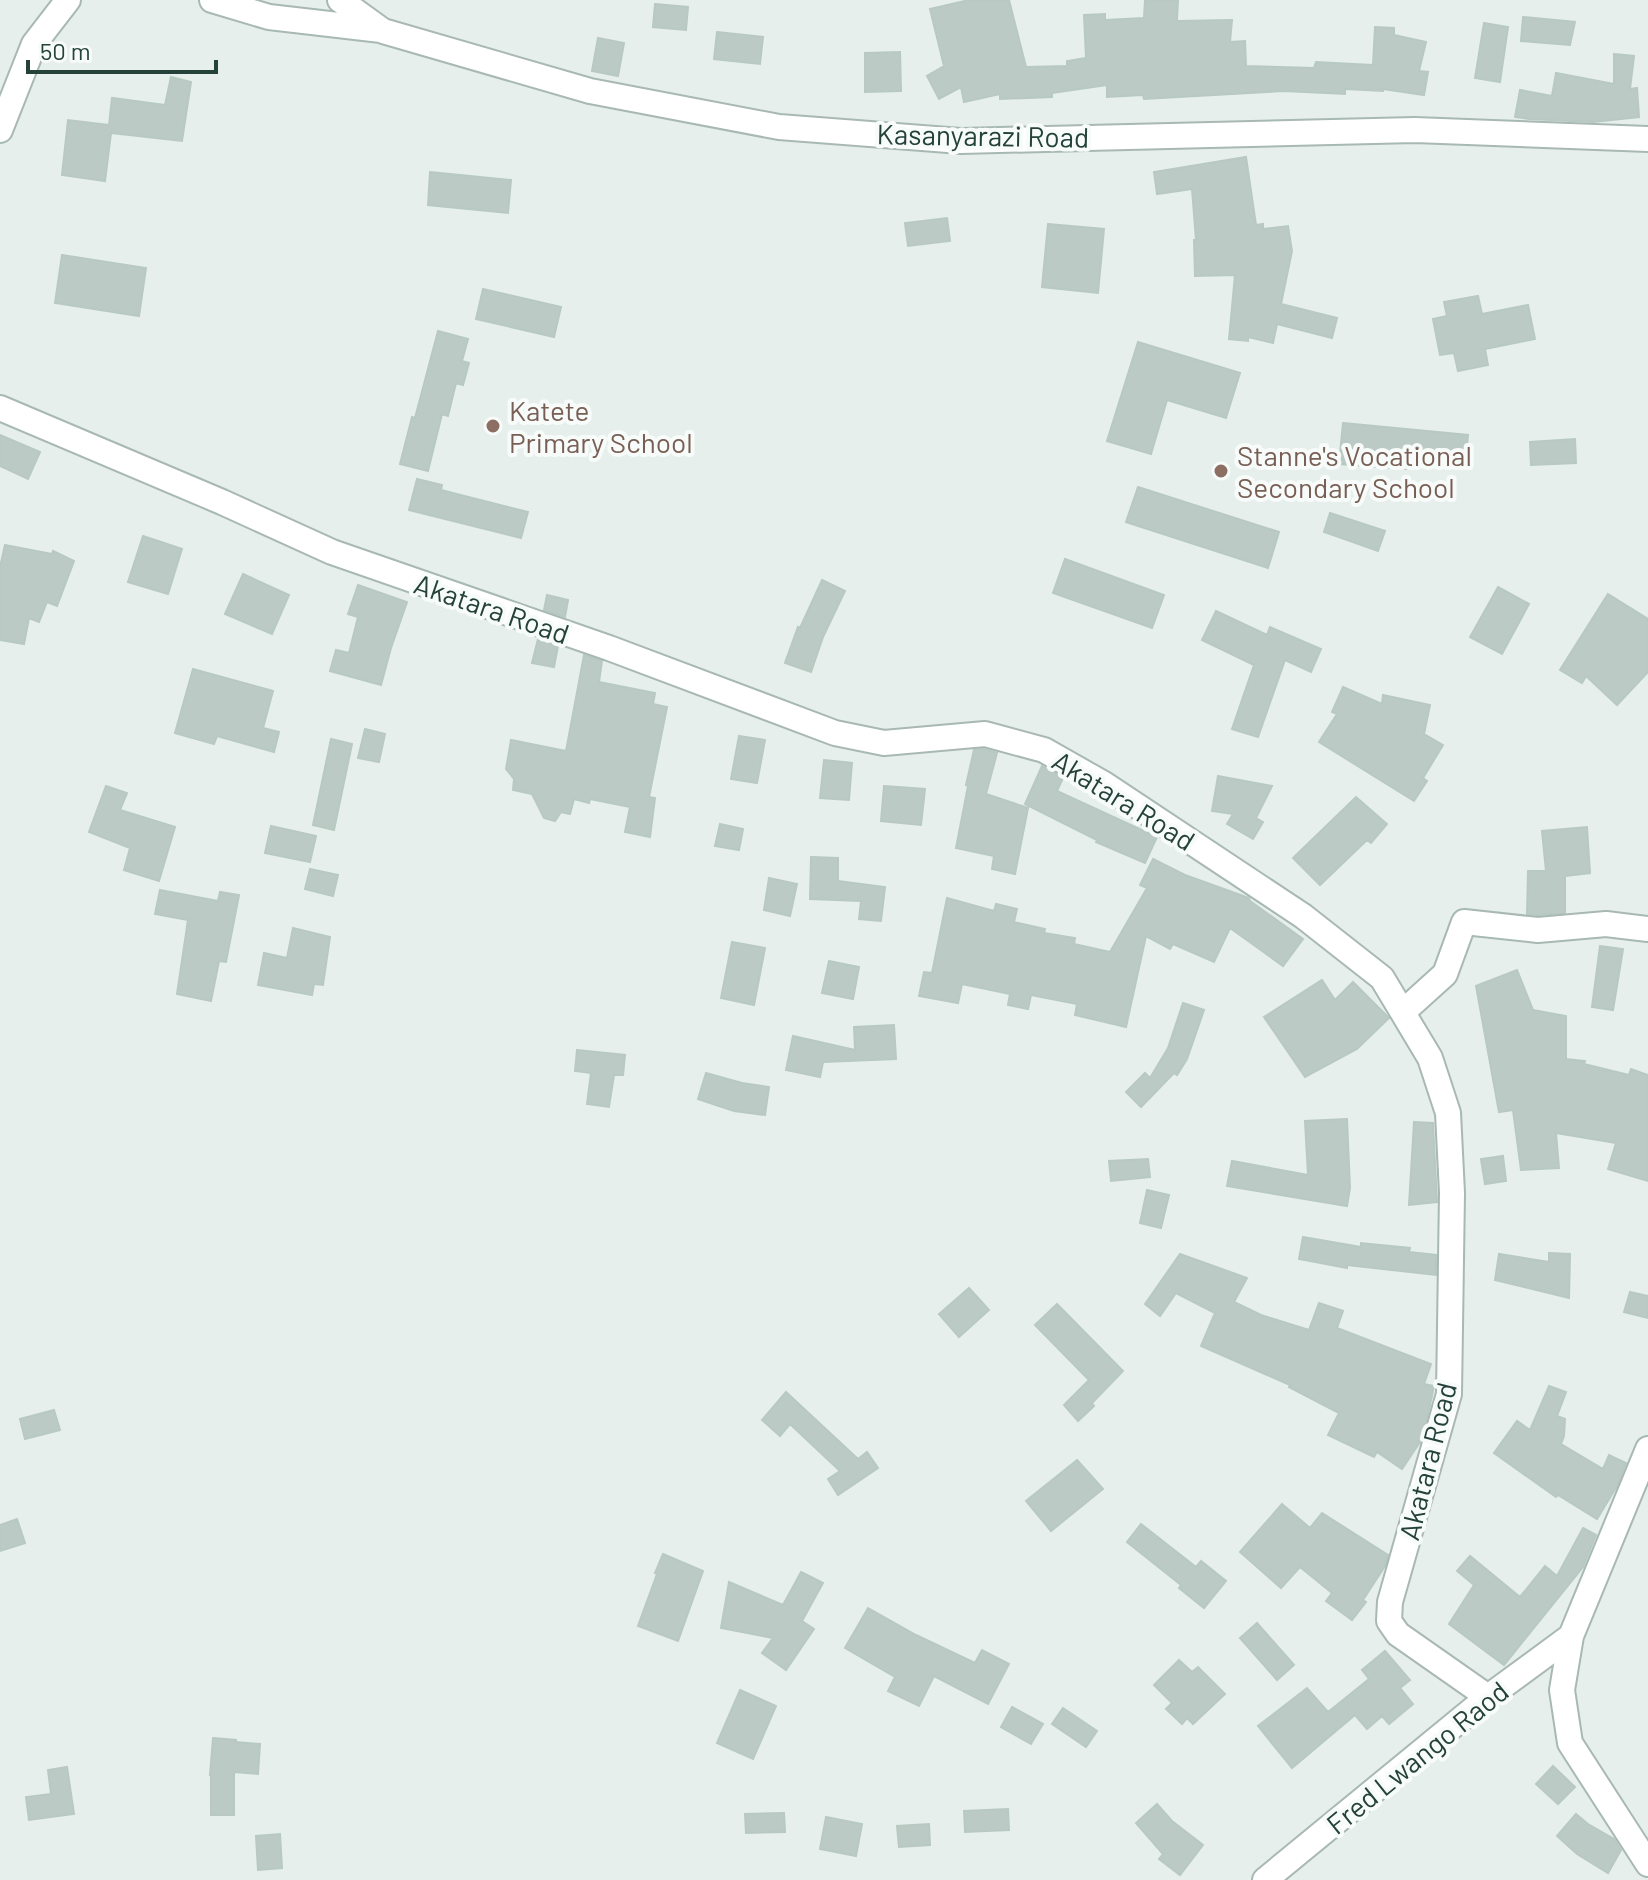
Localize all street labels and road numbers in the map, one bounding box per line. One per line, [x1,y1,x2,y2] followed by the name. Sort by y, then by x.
[876,116,1090,154] street label: Kasanyarazi Road
[410,566,574,650] street label: Akatara Road
[1047,743,1201,857] street label: Akatara Road
[1391,1379,1463,1543] street label: Akatara Road
[1319,1673,1515,1841] street label: Fred Lwango Raod

